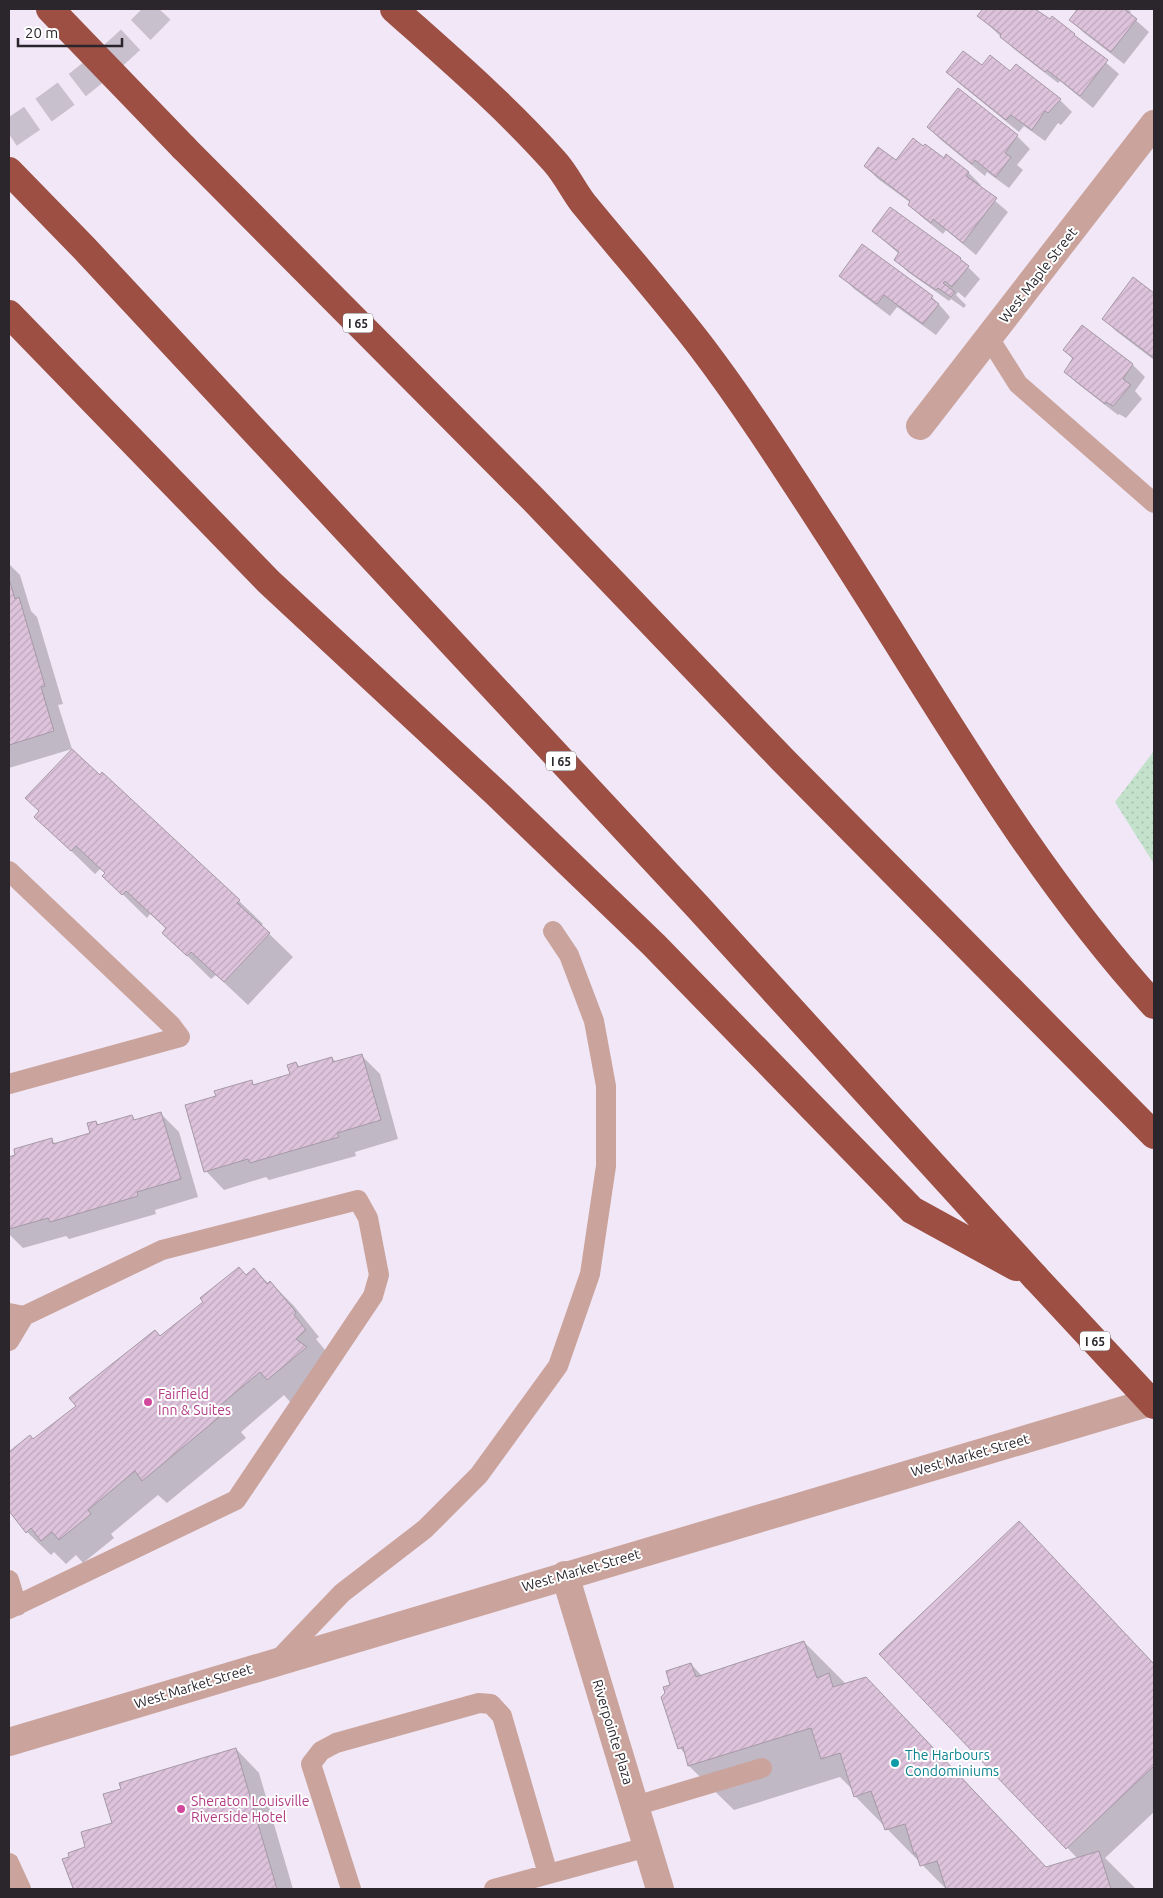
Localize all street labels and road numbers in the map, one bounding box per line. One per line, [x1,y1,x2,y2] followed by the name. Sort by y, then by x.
[996,224,1080,326] street label: West Maple Street
[343,314,373,332] road number: I 65
[546,751,576,770] road number: I 65
[1080,1332,1110,1350] road number: I 65
[909,1430,1031,1480] street label: West Market Street
[520,1545,642,1595] street label: West Market Street
[132,1660,254,1712] street label: West Market Street
[589,1678,637,1786] street label: Riverpointe Plaza

